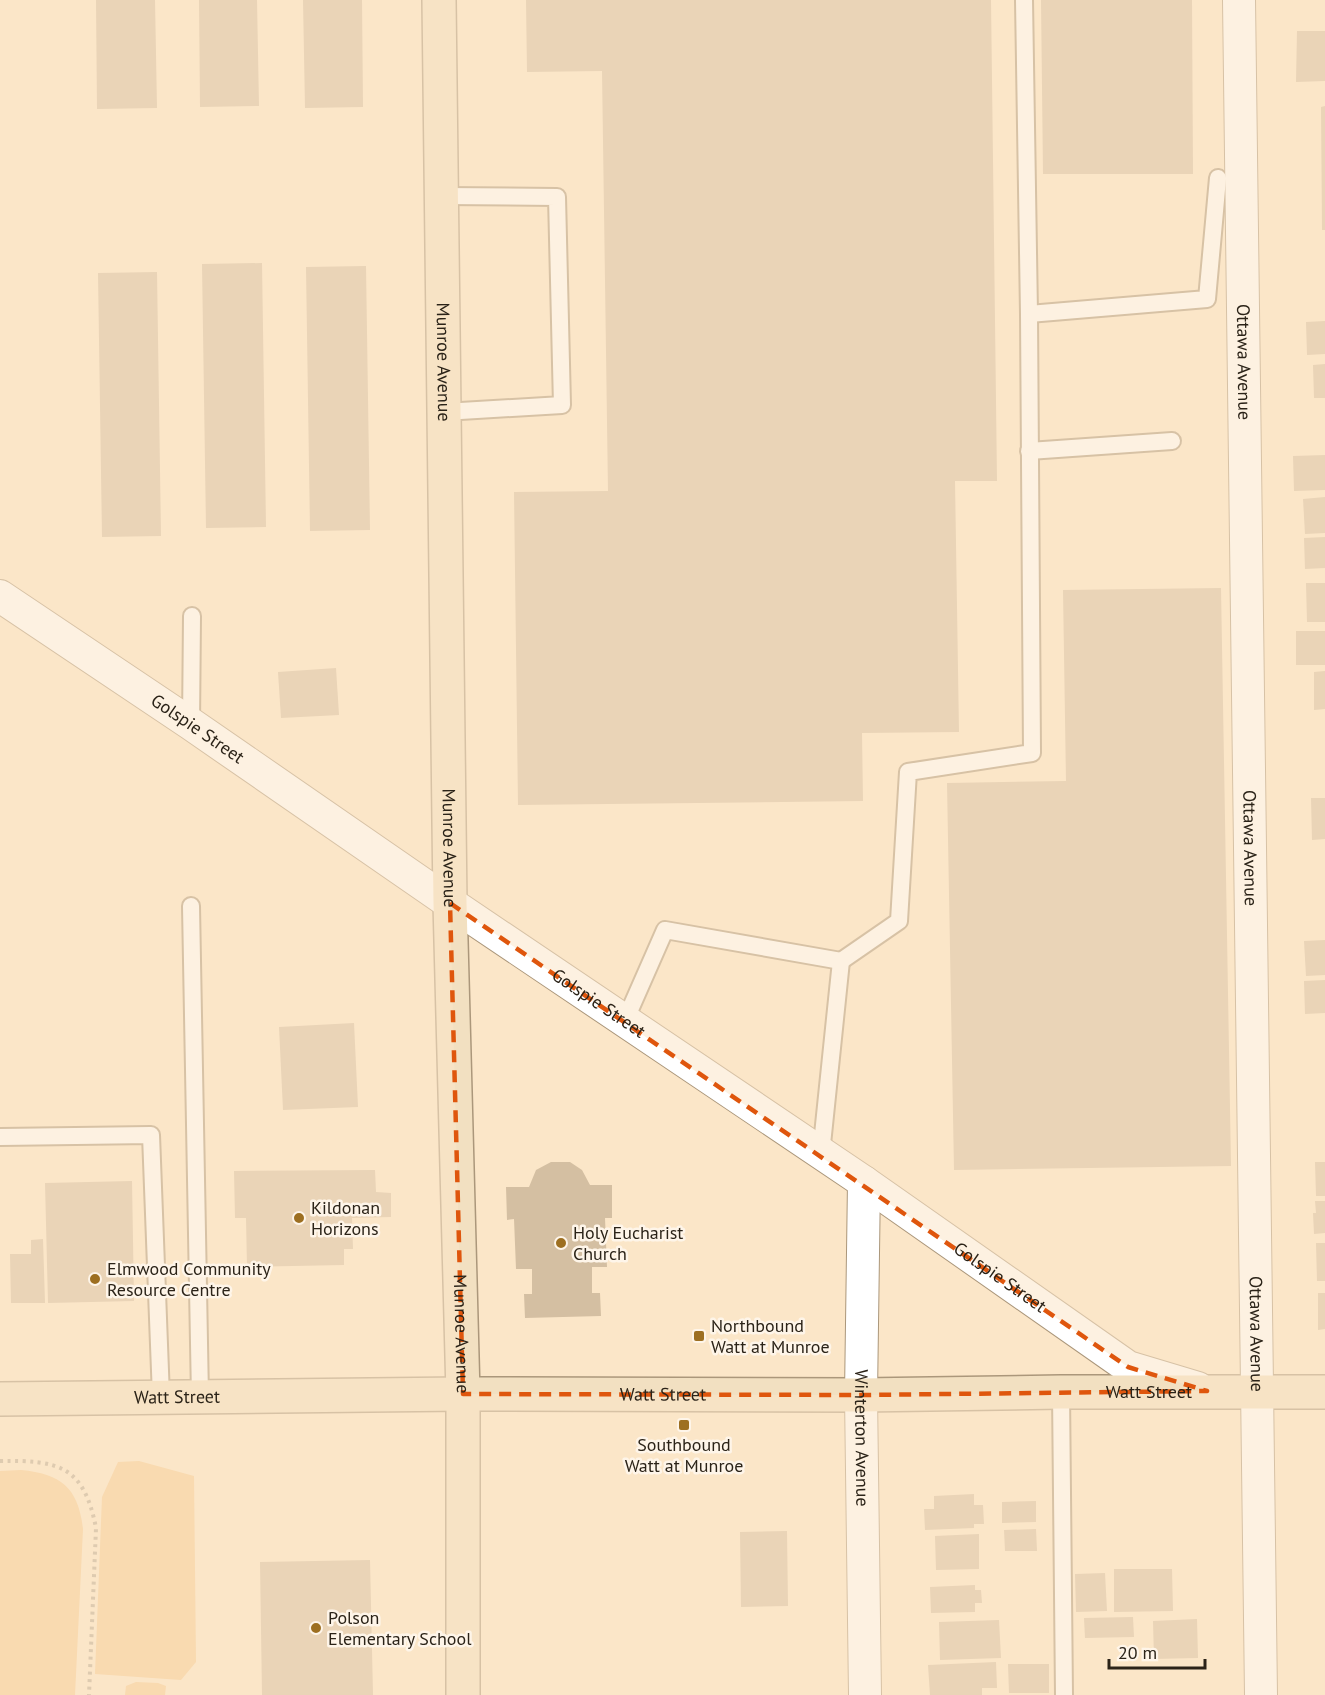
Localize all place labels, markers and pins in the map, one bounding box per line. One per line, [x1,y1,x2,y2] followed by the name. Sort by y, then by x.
[311,1196,380,1240] place label: Kildonan Horizons
[292,1211,306,1225] marker: Kildonan Horizons
[573,1221,683,1265] place label: Holy Eucharist Church
[554,1236,568,1250] marker: Holy Eucharist Church
[107,1257,271,1301] place label: Elmwood Community Resource Centre
[88,1272,102,1286] marker: Elmwood Community Resource Centre
[711,1314,830,1358] place label: Northbound Watt at Munroe
[692,1329,706,1343] marker: Northbound Watt at Munroe
[677,1418,691,1432] marker: Southbound Watt at Munroe
[625,1433,743,1477] place label: Southbound Watt at Munroe
[328,1606,472,1650] place label: Polson Elementary School
[309,1621,323,1635] marker: Polson Elementary School

